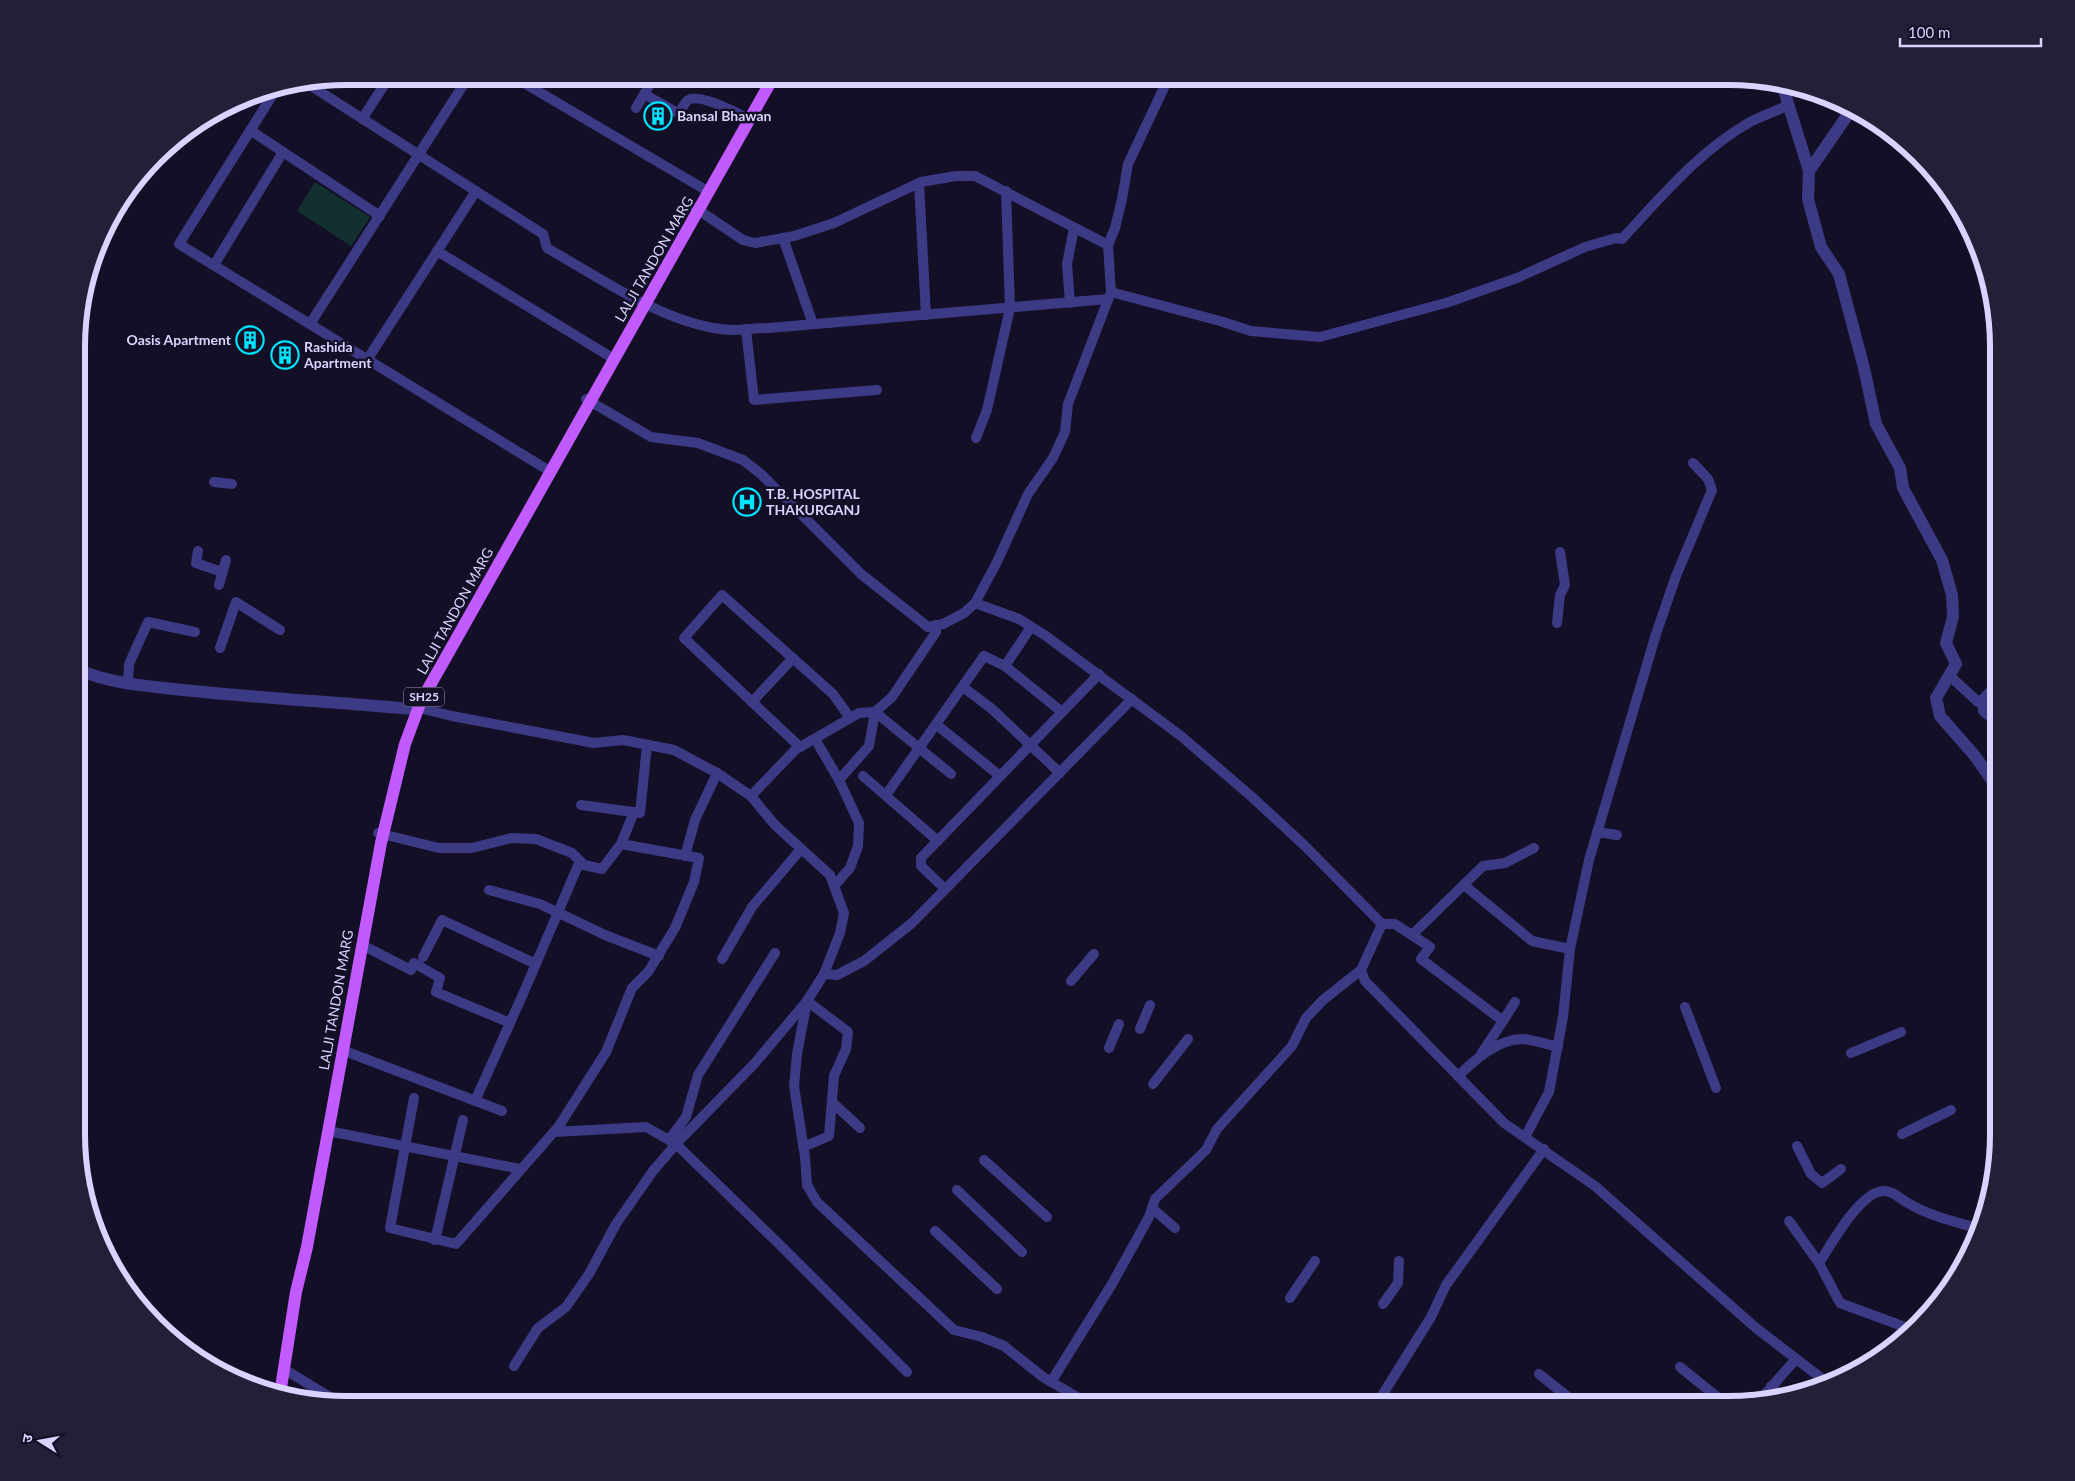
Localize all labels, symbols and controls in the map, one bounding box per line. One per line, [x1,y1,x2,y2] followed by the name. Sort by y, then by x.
[1900,15,2041,47] scale bar
[1908,23,1950,41] text: 100 m
[643,101,673,131] building icon: Bansal Bhawan
[677,107,772,124] place label: Bansal Bhawan
[611,193,696,324] street label: LALJI TANDON MARG
[235,325,265,355] building icon: Oasis Apartment
[127,331,232,348] place label: Oasis Apartment
[303,338,372,371] place label: Rashida Apartment
[270,340,300,370] building icon: Rashida Apartment
[766,485,860,518] place label: T.B. HOSPITAL THAKURGANJ
[732,487,762,517] hospital icon: T.B. HOSPITAL THAKURGANJ
[413,545,496,677] street label: LALJI TANDON MARG
[404,688,444,706] road number: SH25
[315,929,356,1071] street label: LALJI TANDON MARG
[15,1416,65,1466] north arrow
[18,1432,36,1444] text: उ

